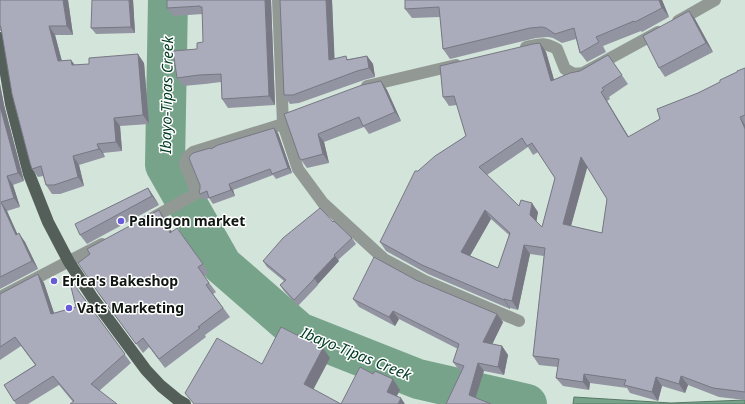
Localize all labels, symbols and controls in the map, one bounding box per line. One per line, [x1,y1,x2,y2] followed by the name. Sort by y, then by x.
[155,36,177,155] water label: Ibayo-Tipas Creek
[129,211,245,230] place label: Palingon market
[116,216,126,226] marker: Palingon market
[62,271,178,290] place label: Erica's Bakeshop
[49,276,59,286] marker: Erica's Bakeshop
[77,298,184,317] place label: Vats Marketing
[64,303,74,313] marker: Vats Marketing
[297,321,415,385] water label: Ibayo-Tipas Creek

